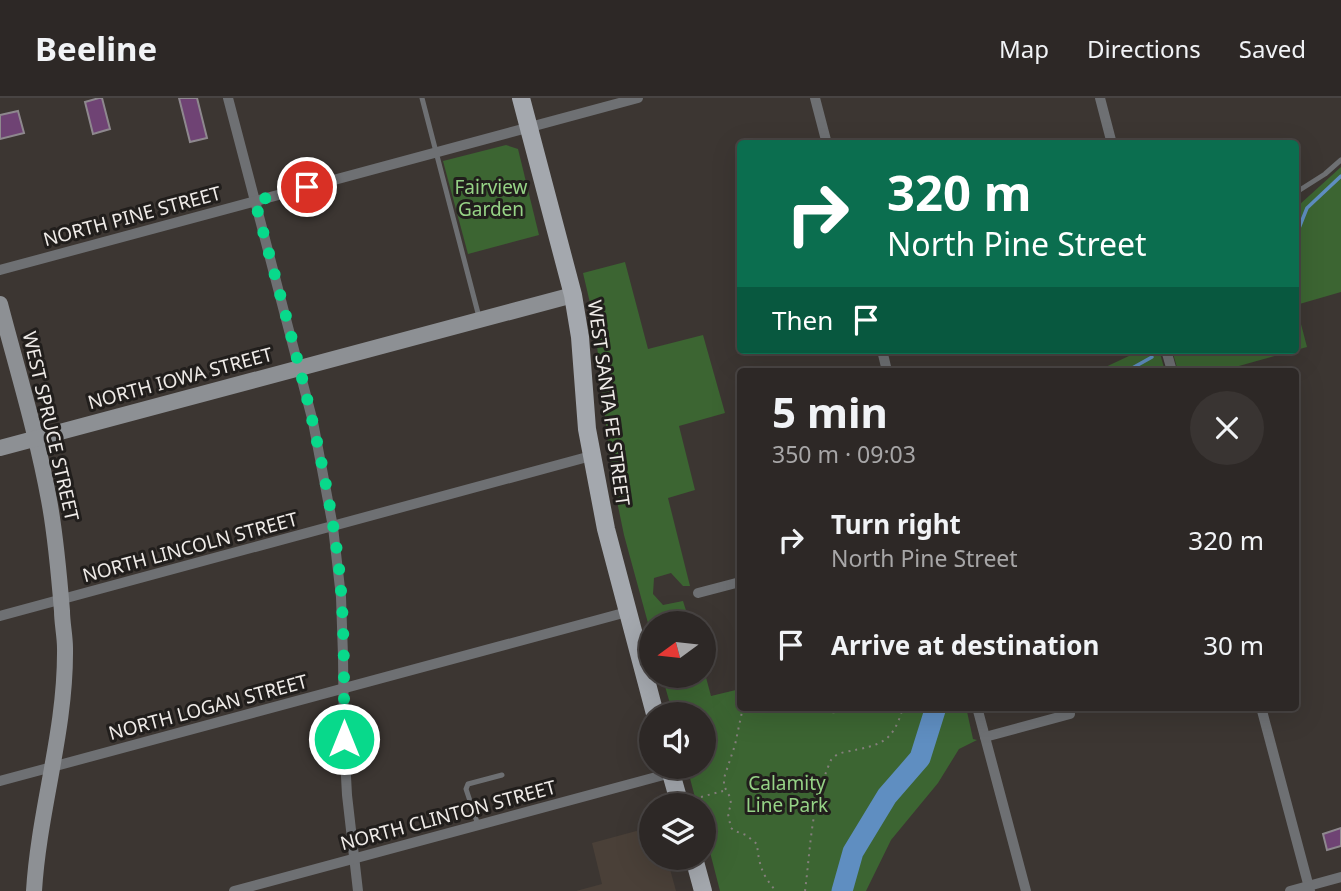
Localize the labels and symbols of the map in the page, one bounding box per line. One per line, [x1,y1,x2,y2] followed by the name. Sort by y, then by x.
[277,157,337,217] pin
[454,174,528,222] park label: Fairview Garden
[40,180,224,252] street label: NORTH PINE STREET
[582,299,636,508] street label: WEST SANTA FE STREET
[17,329,86,524] street label: WEST SPRUCE STREET
[85,341,276,415] street label: NORTH IOWA STREET
[80,506,301,588] street label: NORTH LINCOLN STREET
[639,611,716,688] north arrow
[106,668,311,746] street label: NORTH LOGAN STREET
[307,702,381,776] position arrow
[746,770,828,818] park label: Calamity Line Park
[337,774,559,856] street label: NORTH CLINTON STREET

